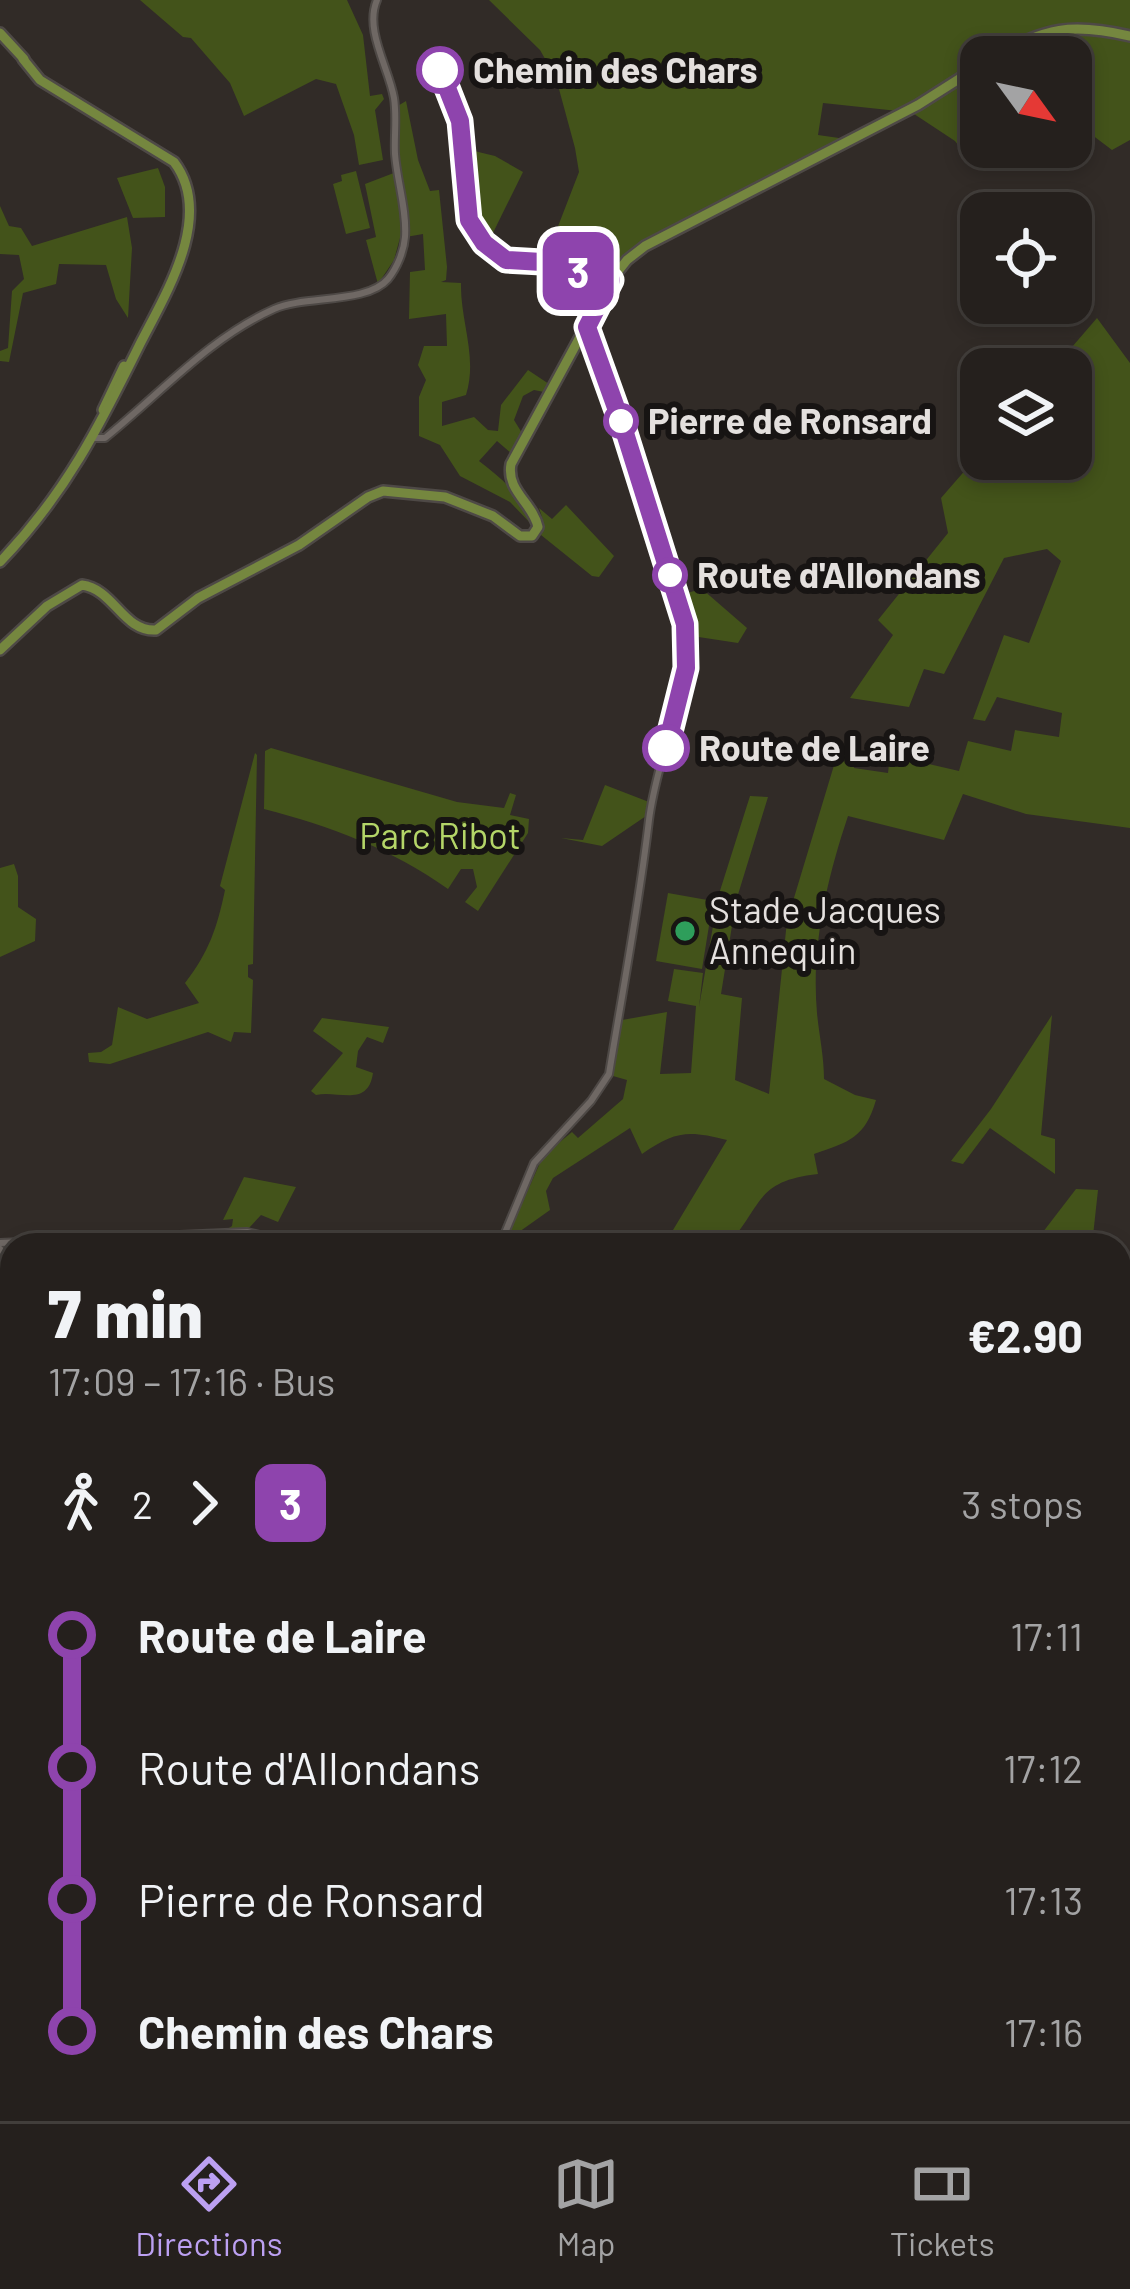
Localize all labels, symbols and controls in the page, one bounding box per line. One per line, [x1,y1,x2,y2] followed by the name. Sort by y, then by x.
[960,36,1092,168] north arrow
[960,36,1092,480] map controls
[473,47,757,90] place label: Chemin des Chars
[418,48,462,92] marker: Chemin des Chars
[960,192,1092,324] button: locate
[539,232,617,310] line badge: 3
[567,246,589,296] text: 3
[960,348,1092,480] button: layers
[648,398,932,441] place label: Pierre de Ronsard
[605,405,637,437] marker: Pierre de Ronsard
[697,552,981,595] place label: Route d'Allondans
[654,559,686,591] marker: Route d'Allondans
[699,725,930,768] place label: Route de Laire
[644,726,688,770] marker: Route de Laire
[359,813,521,856] park label: Parc Ribot
[709,887,941,971] place label: Stade Jacques Annequin
[672,918,698,944] marker: Stade Jacques Annequin
[48,1272,203,1351] text: 7 min
[968,1308,1083,1362] text: €2.90
[48,1357,335,1404] text: 17:09 – 17:16 · Bus
[48,1470,114,1536] icon: walk
[171,1470,237,1536] icon: forward
[279,1478,302,1528] text: 3
[132,1480,153,1527] text: 2
[961,1480,1083,1527] text: 3 stops
[138,1608,427,1662] text: Route de Laire
[1010,1612,1083,1659] text: 17:11
[138,1740,481,1794] text: Route d'Allondans
[1003,1744,1083,1791] text: 17:12
[138,1872,485,1926] text: Pierre de Ronsard
[1004,1876,1083,1923] text: 17:13
[138,2004,494,2058] text: Chemin des Chars
[1004,2008,1083,2055] text: 17:16
[135,2151,283,2263] tab: Directions
[553,2151,619,2263] tab: Map
[890,2151,995,2263] tab: Tickets

